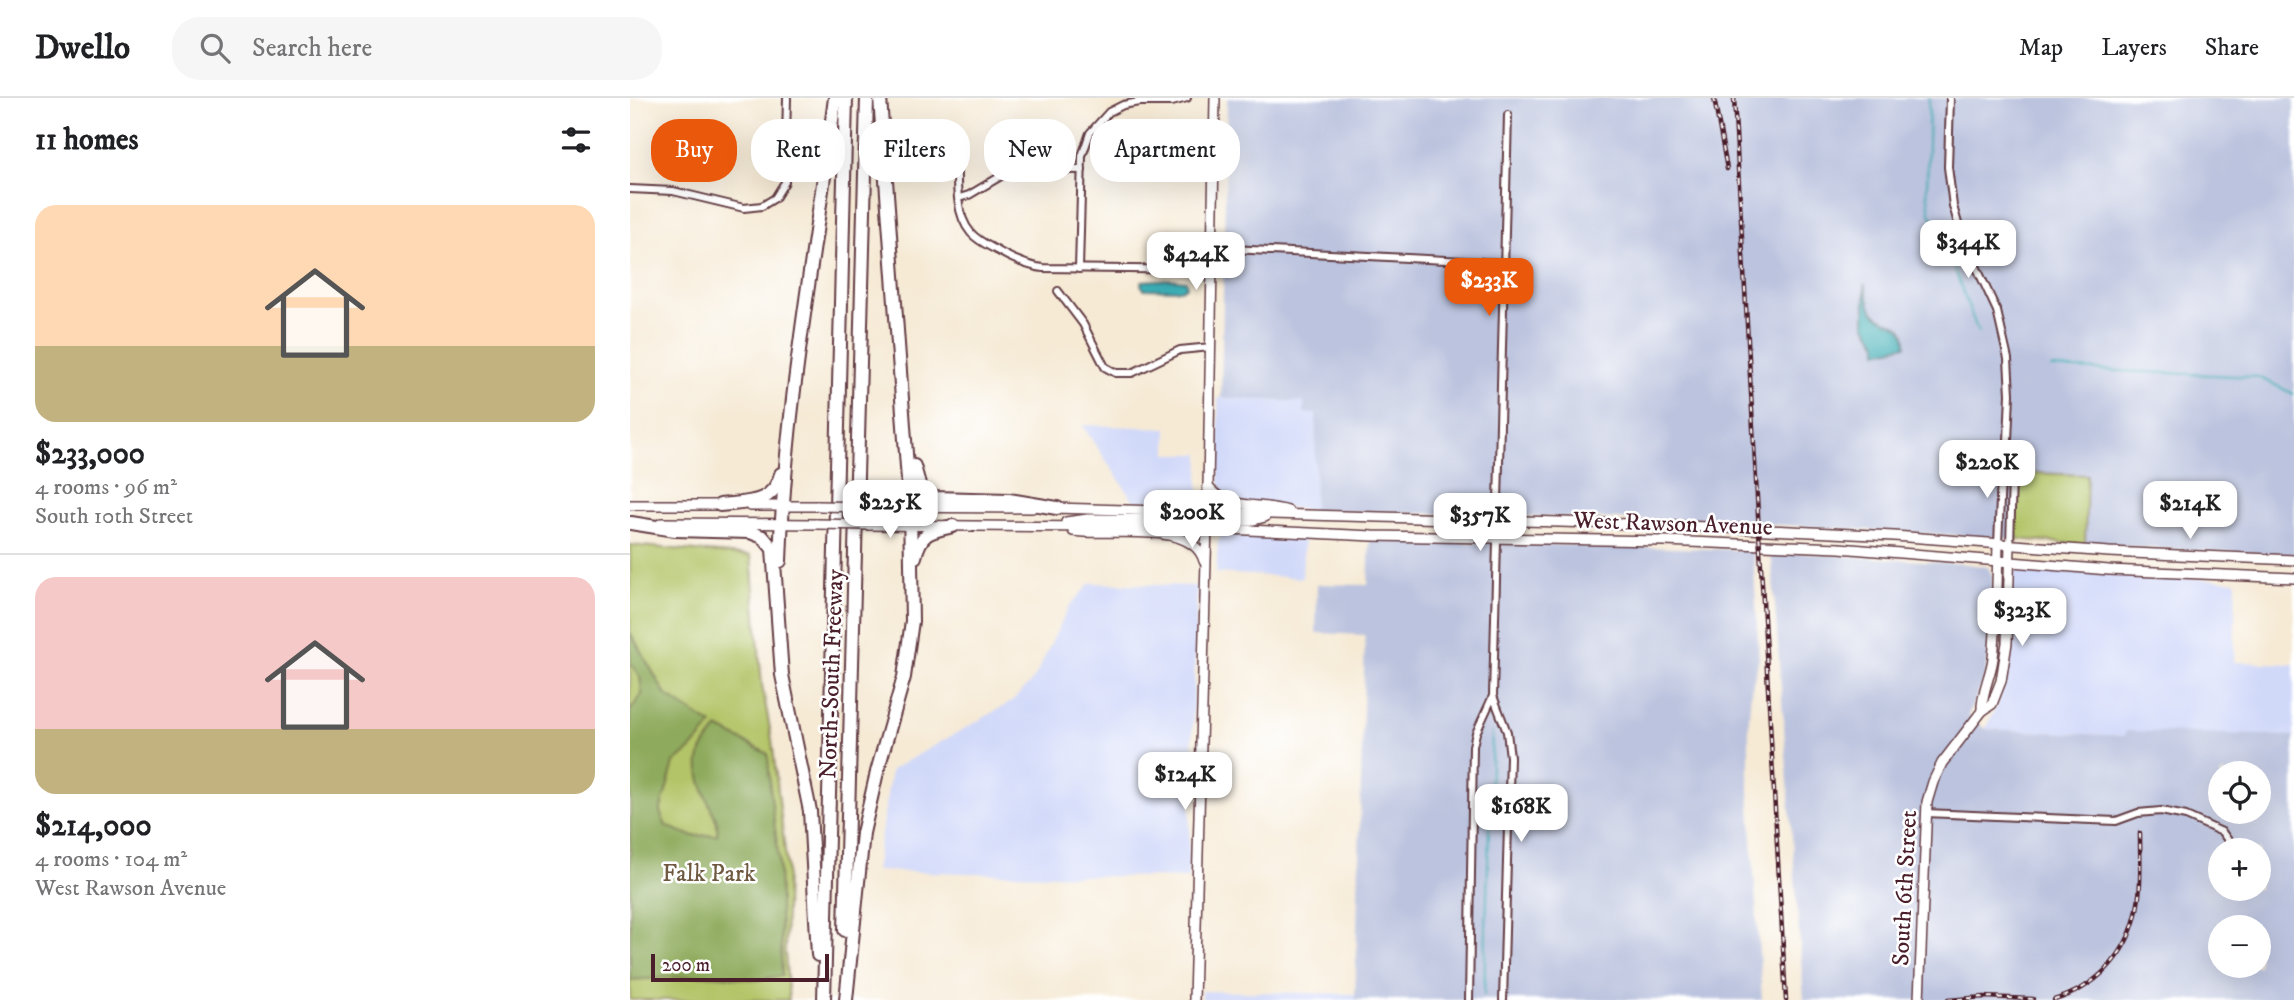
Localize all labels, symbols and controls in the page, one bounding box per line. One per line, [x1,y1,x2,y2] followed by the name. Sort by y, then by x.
[172,17,662,80] search box
[35,28,130,69] text: Dwello
[196,29,234,67] icon: search
[252,32,372,65] text: Search here
[2019,33,2063,63] text: Map
[2101,33,2167,63] text: Layers
[2205,33,2259,63] text: Share
[651,119,737,182] chip: Buy
[751,119,845,182] chip: Rent
[859,119,970,182] chip: Filters
[984,119,1076,182] chip: New
[1090,119,1240,182] chip: Apartment
[557,121,595,159] icon: filters
[35,122,139,159] text: 11 homes
[1919,220,2017,280] pin: $344K
[1936,228,2000,257] text: $344K
[1147,232,1245,292] pin: $424K
[1163,240,1229,269] text: $424K
[252,250,378,376] icon: home
[1440,258,1538,318] pin: $233K
[1460,266,1518,295] text: $233K
[35,436,145,473] text: $233,000
[1938,440,2036,500] pin: $220K
[1955,448,2019,477] text: $220K
[35,473,177,502] text: 4 rooms · 96 m²
[841,480,939,540] pin: $225K
[2141,482,2239,541] pin: $214K
[859,488,921,517] text: $225K
[2159,489,2221,518] text: $214K
[1143,490,1241,550] pin: $200K
[1431,494,1529,553] pin: $357K
[1160,498,1224,527] text: $200K
[1450,501,1510,530] text: $357K
[35,502,193,531] text: South 10th Street
[1572,505,1773,542] street label: West Rawson Avenue
[813,568,851,780] street label: North-South Freeway
[1973,588,2071,648] pin: $323K
[1993,596,2051,625] text: $323K
[252,622,378,748] icon: home
[1136,752,1234,812] pin: $124K
[1154,760,1216,789] text: $124K
[2208,761,2271,978] map controls
[2208,761,2271,824] button: locate
[1472,784,1570,844] pin: $168K
[1491,792,1551,821] text: $168K
[35,808,152,845] text: $214,000
[1886,809,1924,967] street label: South 6th Street
[2208,838,2271,901] button: +
[35,845,187,874] text: 4 rooms · 104 m²
[662,859,756,889] park label: Falk Park
[35,874,226,903] text: West Rawson Avenue
[2208,915,2271,978] button: −
[651,951,830,983] scale bar
[662,954,710,977] text: 200 m

